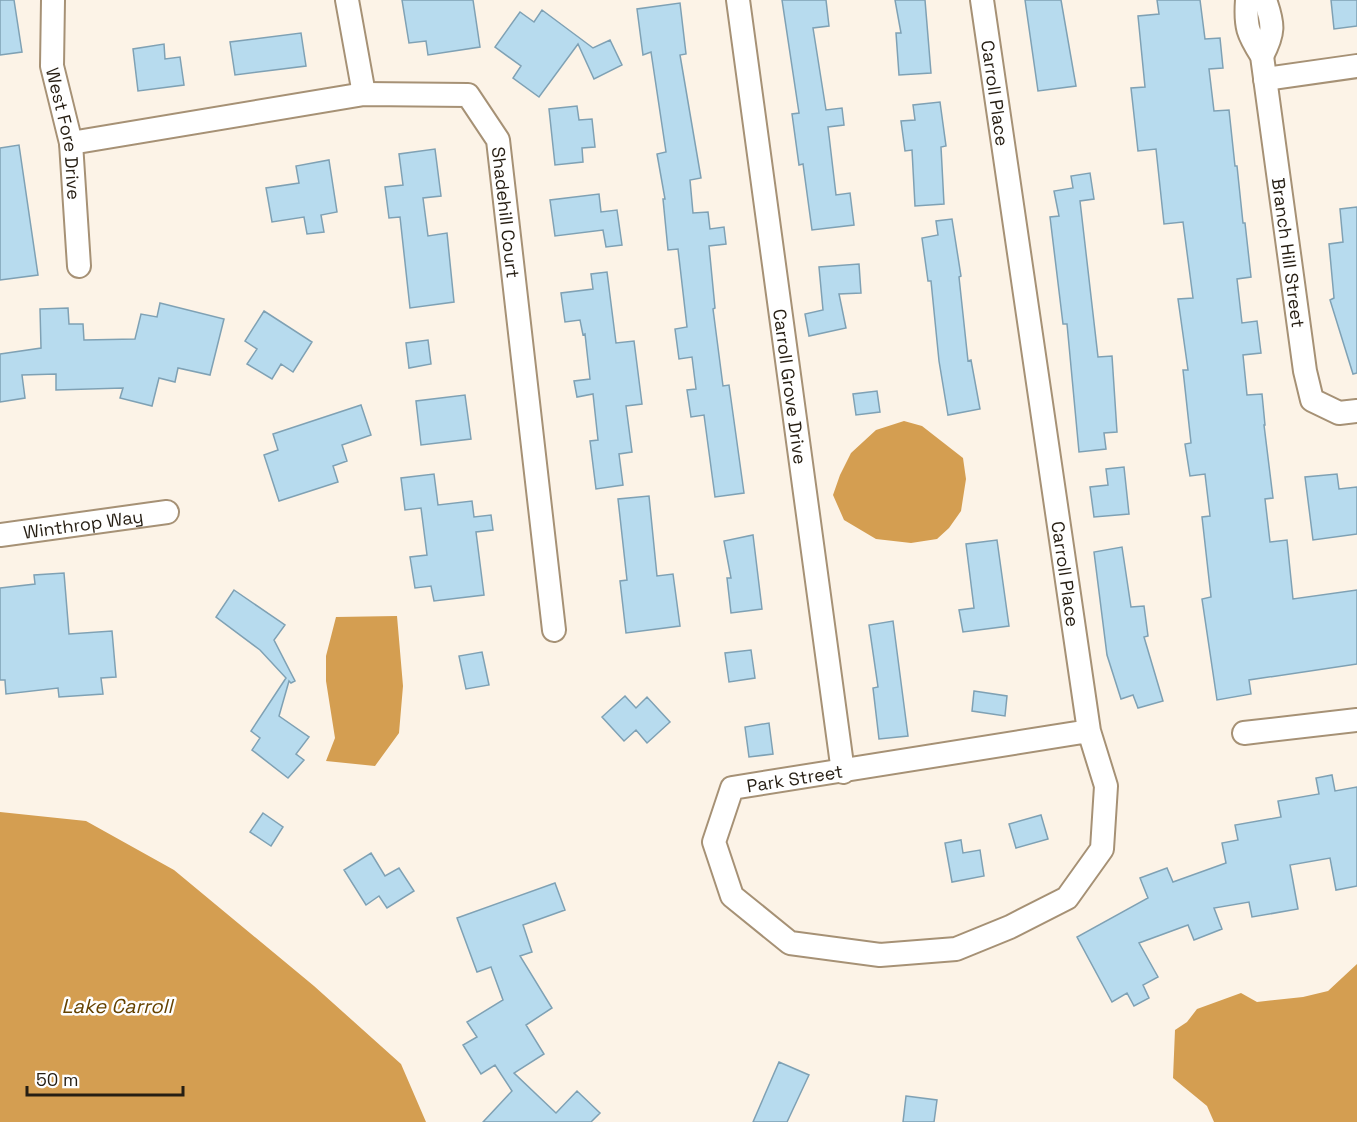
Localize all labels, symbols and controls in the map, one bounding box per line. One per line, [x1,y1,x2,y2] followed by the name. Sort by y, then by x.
[977,39,1015,147] street label: Carroll Place
[41,65,86,200] street label: West Fore Drive
[487,145,525,279] street label: Shadehill Court
[1267,176,1310,329] street label: Branch Hill Street
[769,307,813,466] street label: Carroll Grove Drive
[22,504,145,543] street label: Winthrop Way
[1047,519,1085,628] street label: Carroll Place
[745,759,844,797] street label: Park Street
[62,993,175,1019] water label: Lake Carroll
[27,1059,183,1097] scale bar
[36,1068,78,1091] text: 50 m

